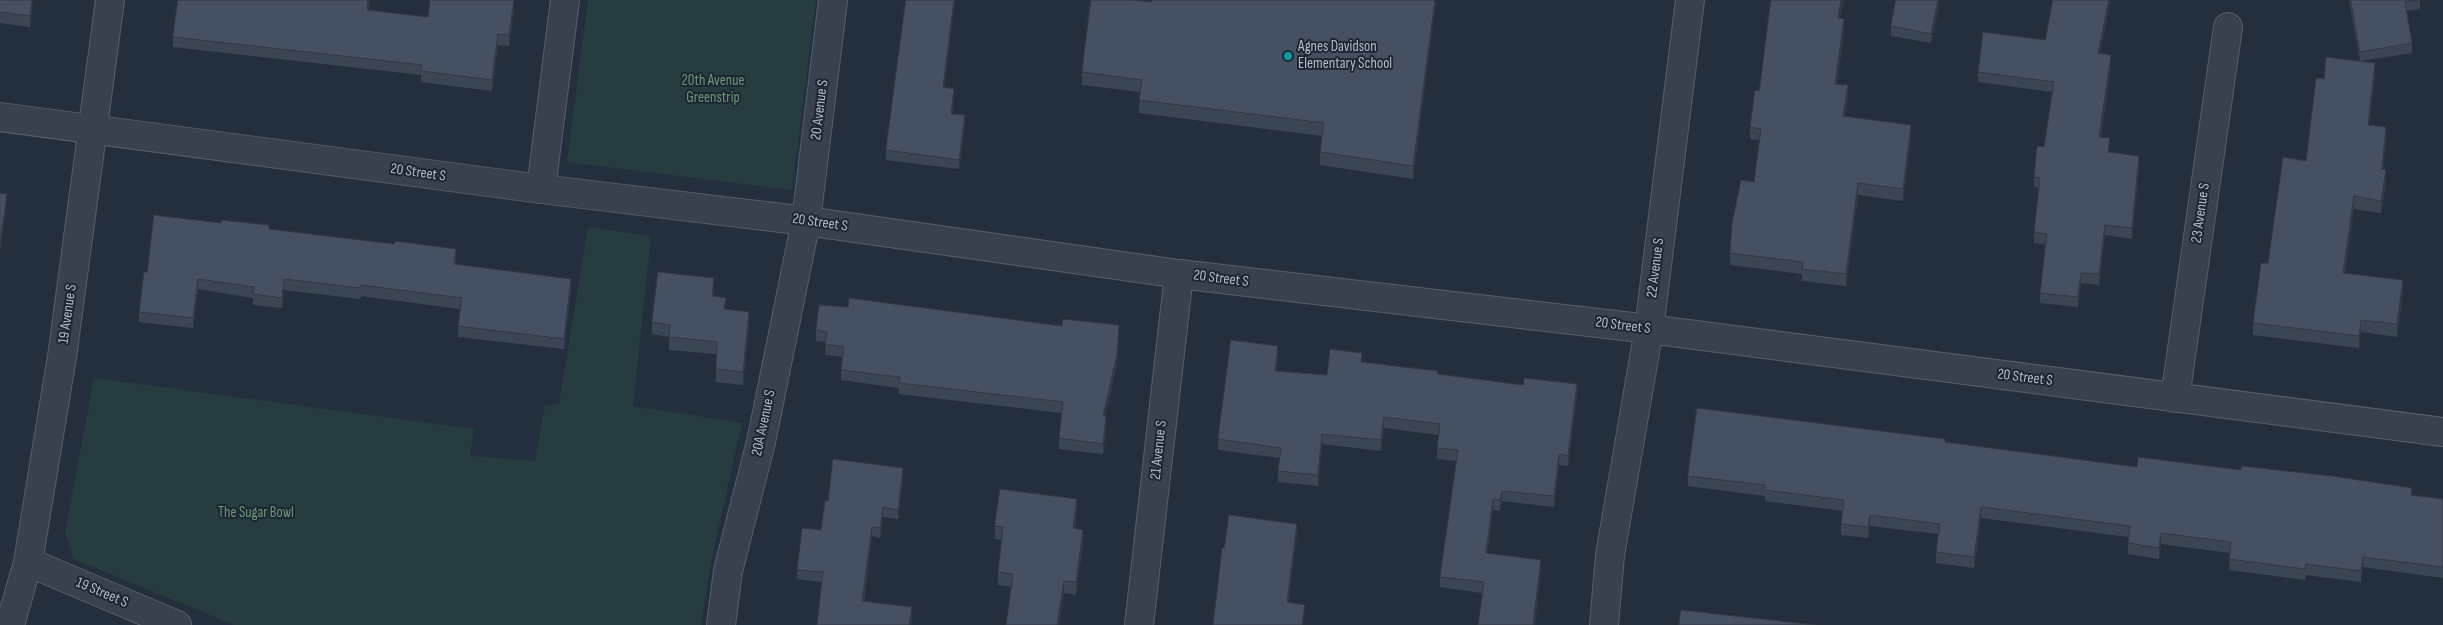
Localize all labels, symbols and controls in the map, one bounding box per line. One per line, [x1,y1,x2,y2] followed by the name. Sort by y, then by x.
[1298,38,1392,73] place label: Agnes Davidson Elementary School
[1282,50,1294,62] marker: Agnes Davidson Elementary School
[682,72,744,107] park label: 20th Avenue Greenstrip
[807,79,833,141] street label: 20 Avenue S
[389,160,447,186] street label: 20 Street S
[2188,182,2214,244] street label: 23 Avenue S
[791,210,849,236] street label: 20 Street S
[1643,237,1669,299] street label: 22 Avenue S
[1192,267,1250,291] street label: 20 Street S
[55,283,81,345] street label: 19 Avenue S
[1594,314,1652,338] street label: 20 Street S
[1996,366,2054,390] street label: 20 Street S
[748,388,780,458] street label: 20A Avenue S
[1147,420,1171,480] street label: 21 Avenue S
[218,504,294,522] park label: The Sugar Bowl
[73,574,131,612] street label: 19 Street S

